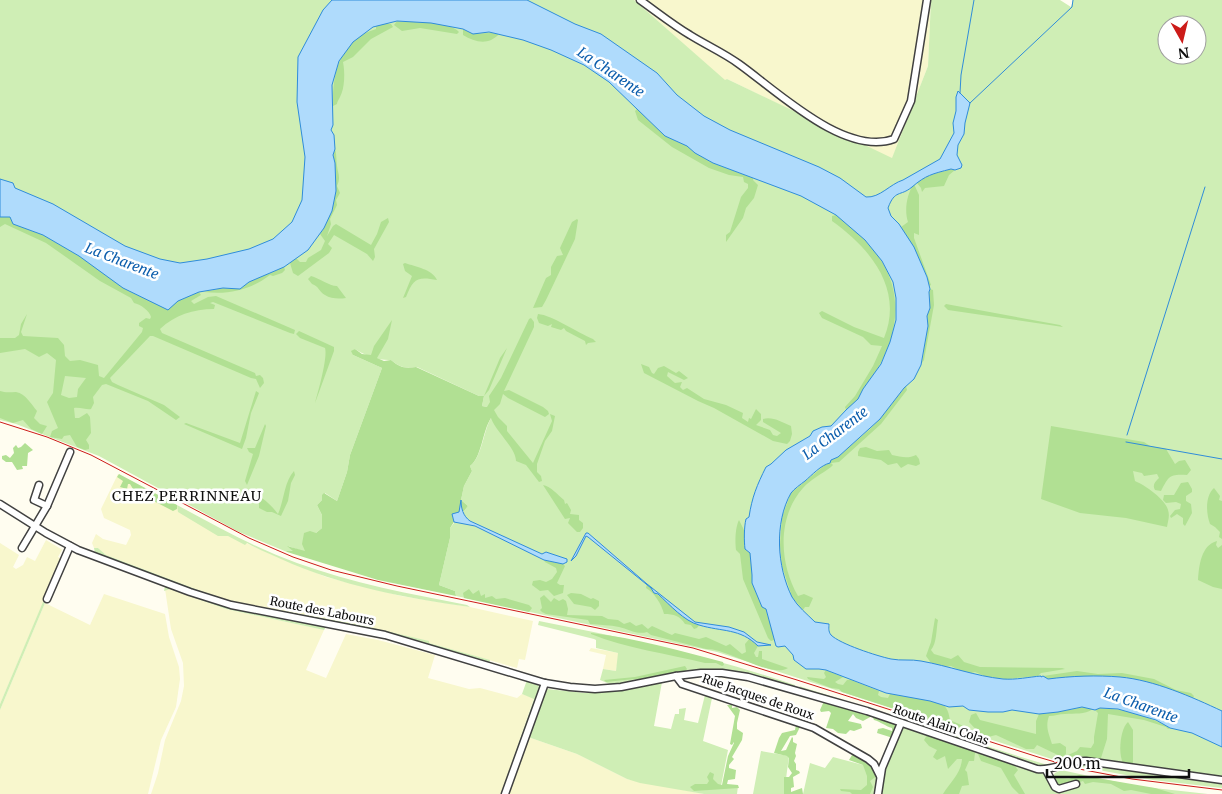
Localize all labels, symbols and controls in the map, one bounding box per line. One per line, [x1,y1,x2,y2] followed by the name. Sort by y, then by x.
[1157,15,1207,65] north arrow
[574,43,648,101] water label: La Charente
[1177,43,1191,63] text: N
[83,239,161,283] water label: La Charente
[799,403,871,463] water label: La Charente
[112,487,262,505] district label: CHEZ PERRINNEAU
[269,593,376,628] street label: Route des Labours
[700,670,817,723] street label: Rue Jacques de Roux
[1102,683,1180,727] water label: La Charente
[891,701,991,748] street label: Route Alain Colas
[1047,746,1190,778] scale bar
[1054,754,1101,773] text: 200 m

